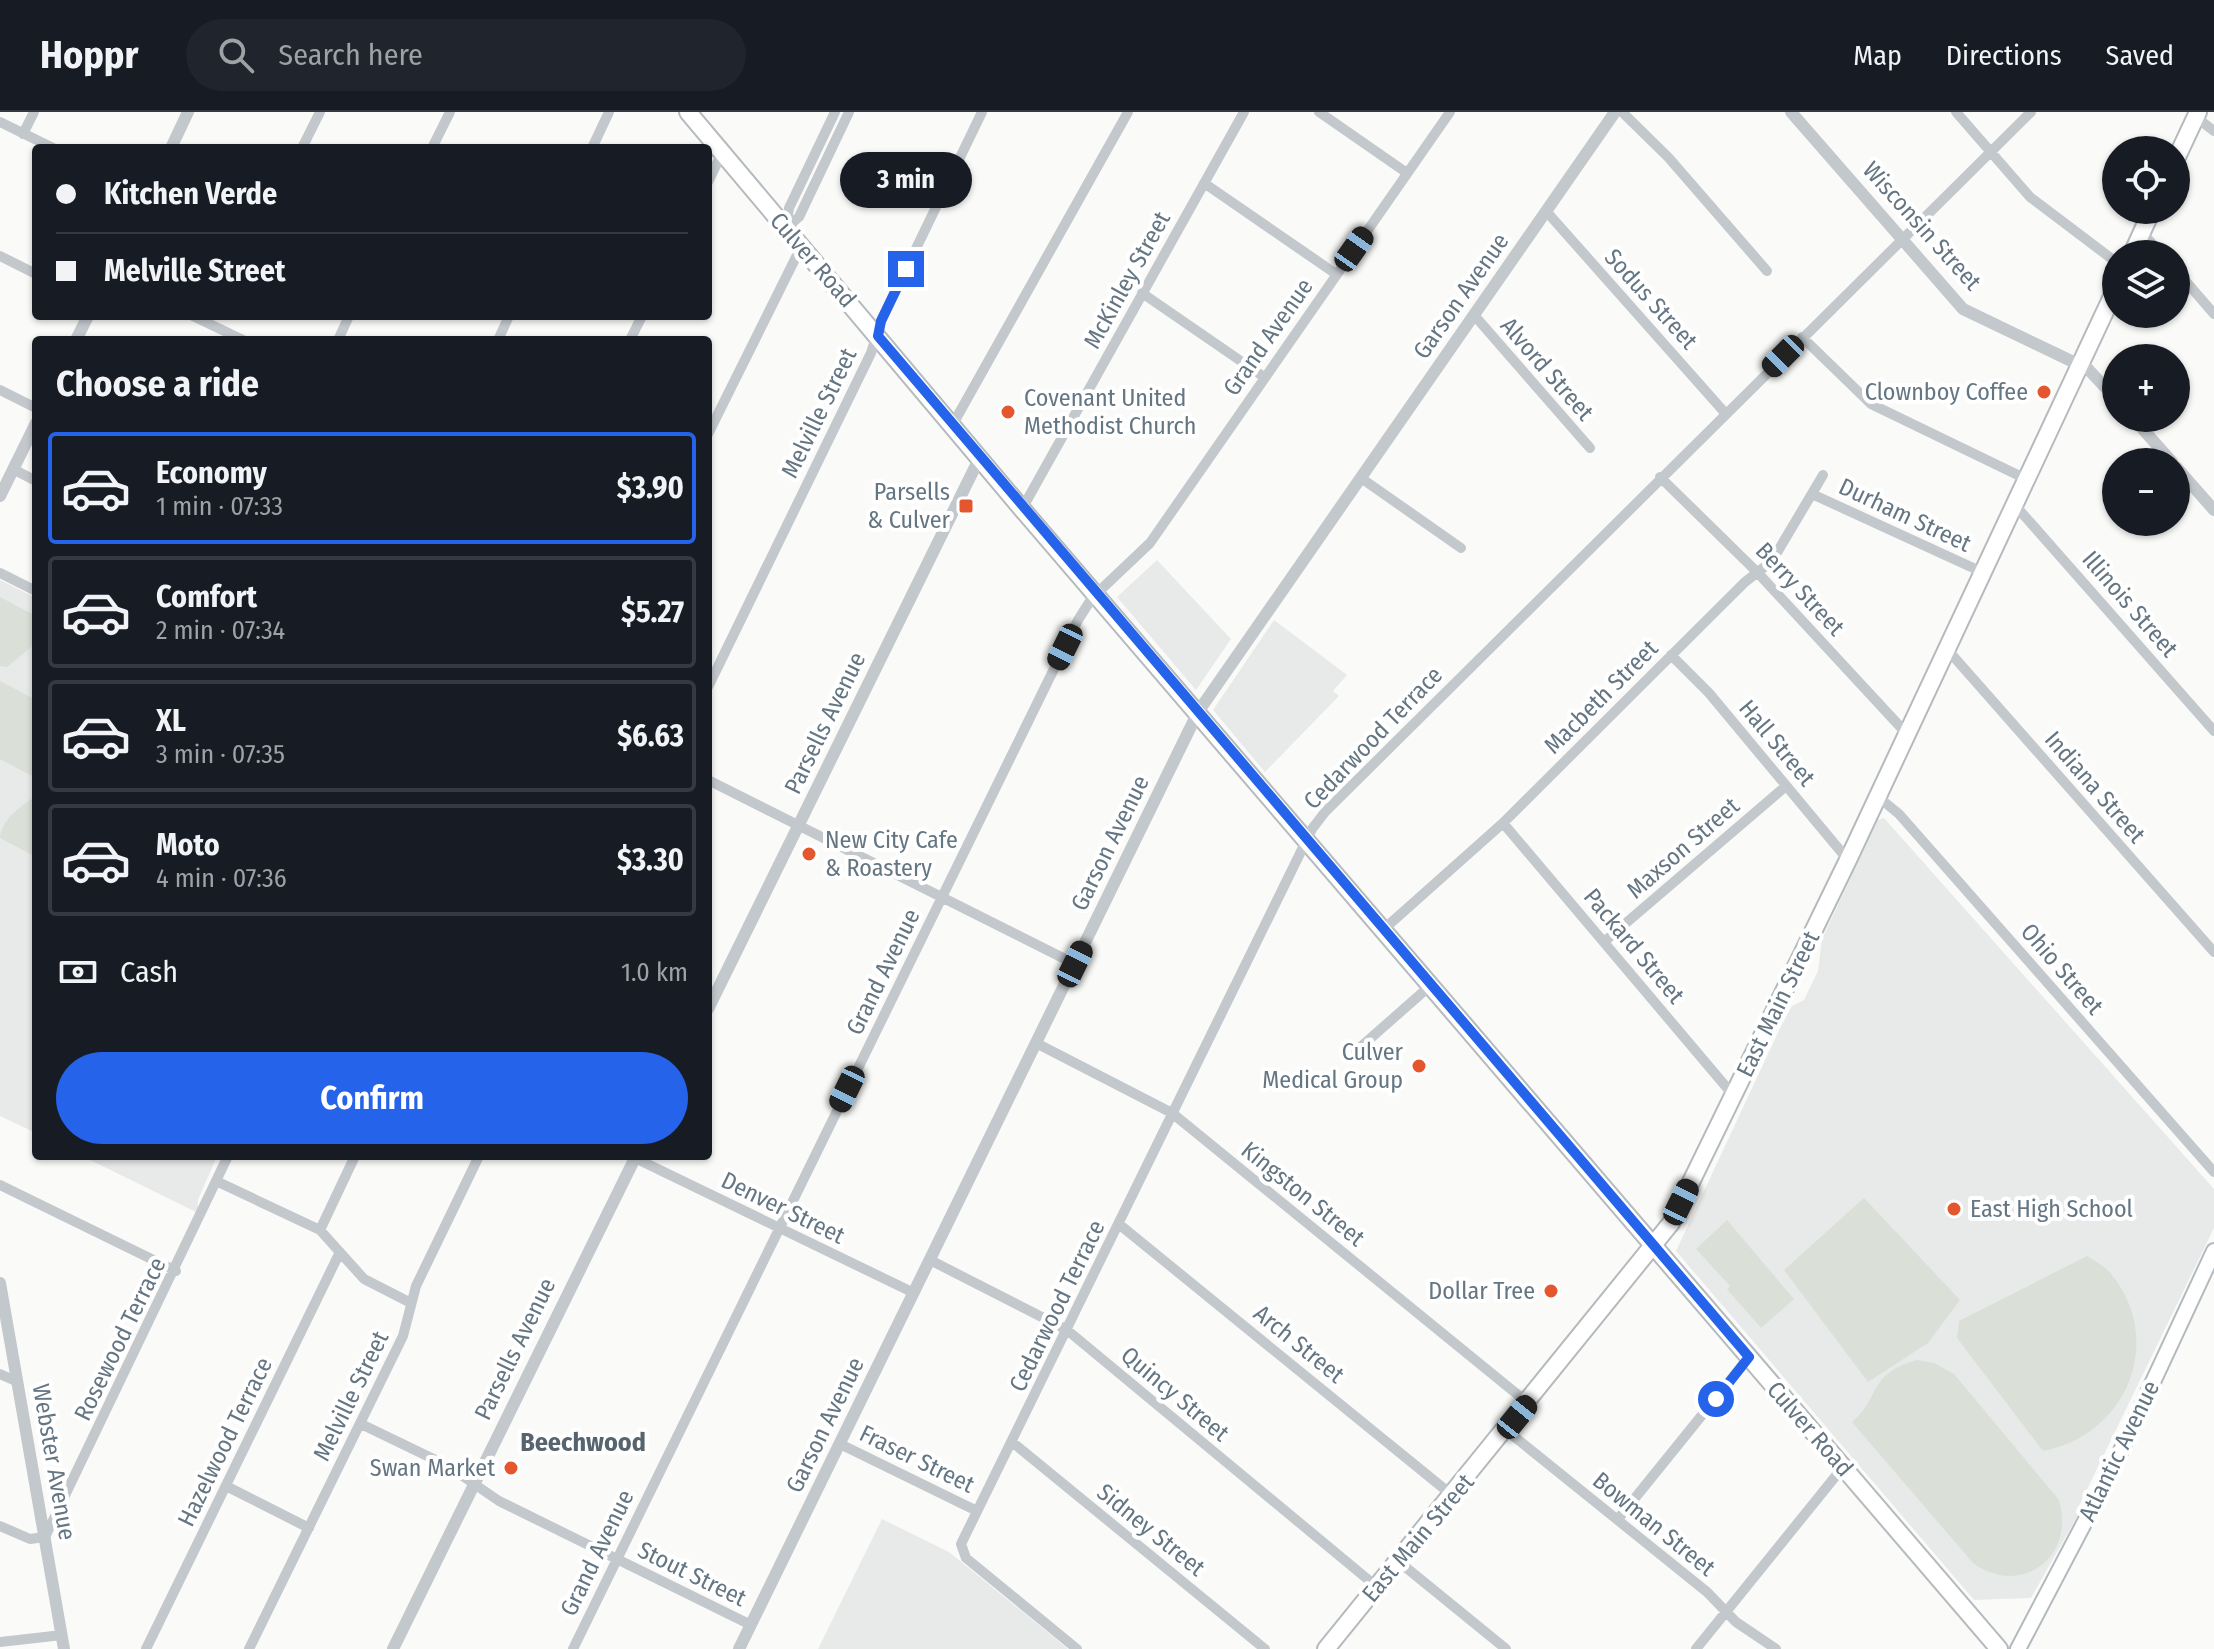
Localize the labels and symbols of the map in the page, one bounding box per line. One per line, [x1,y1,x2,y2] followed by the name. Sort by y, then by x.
[840,153,972,209] callout: 3 min
[1857,156,1987,296] street label: Wisconsin Street
[764,207,862,313] street label: Culver Road
[1078,207,1176,353] street label: McKinley Street
[1330,222,1378,276] car
[1407,228,1515,364] street label: Garson Avenue
[1599,243,1703,355] street label: Sodus Street
[888,251,924,287] route end
[1217,273,1319,401] street label: Grand Avenue
[1495,312,1599,426] street label: Alvord Street
[1758,331,1808,381] car
[776,343,863,482] street label: Melville Street
[1865,378,2028,406] place label: Clownboy Coffee
[2035,383,2053,401] marker: Clownboy Coffee
[1024,384,1196,440] place label: Covenant United Methodist Church
[999,403,1017,421] marker: Covenant United Methodist Church
[1835,472,1976,558] street label: Durham Street
[867,478,951,534] place label: Parsells & Culver
[957,497,975,515] marker: Parsells & Culver
[1750,537,1850,641] street label: Berry Street
[2076,545,2184,663] street label: Illinois Street
[1044,620,1086,674] car
[1538,634,1664,760] street label: Macbeth Street
[779,648,871,798] street label: Parsells Avenue
[1298,661,1448,815] street label: Cedarwood Terrace
[1733,694,1821,792] street label: Hall Street
[2039,725,2151,849] street label: Indiana Street
[1065,771,1155,915] street label: Garson Avenue
[1621,792,1745,904] street label: Maxson Street
[825,826,958,882] place label: New City Cafe & Roastery
[800,845,818,863] marker: New City Cafe & Roastery
[1578,883,1690,1009] street label: Packard Street
[841,905,925,1039] street label: Grand Avenue
[2015,918,2109,1020] street label: Ohio Street
[1731,927,1825,1081] street label: East Main Street
[1054,937,1096,991] car
[1262,1038,1404,1094] place label: Culver Medical Group
[1410,1057,1428,1075] marker: Culver Medical Group
[826,1062,868,1116] car
[1236,1136,1370,1252] street label: Kingston Street
[717,1166,849,1250] street label: Denver Street
[1660,1175,1702,1229] car
[1970,1195,2133,1223] place label: East High School
[1945,1200,1963,1218] marker: East High School
[1003,1216,1111,1396] street label: Cedarwood Terrace
[68,1253,172,1425] street label: Rosewood Terrace
[469,1274,561,1424] street label: Parsells Avenue
[1428,1277,1535,1305] place label: Dollar Tree
[1542,1282,1560,1300] marker: Dollar Tree
[1248,1299,1350,1389] street label: Arch Street
[308,1326,395,1465] street label: Melville Street
[1115,1341,1235,1447] street label: Quincy Street
[172,1353,278,1531] street label: Hazelwood Terrace
[780,1353,870,1497] street label: Garson Avenue
[1761,1376,1859,1482] street label: Culver Road
[2073,1376,2165,1526] street label: Atlantic Avenue
[1698,1381,1734,1417] route start
[26,1382,82,1542] street label: Webster Avenue
[1493,1391,1541,1443] car
[855,1419,979,1499] street label: Fraser Street
[520,1427,646,1458] district label: Beechwood
[370,1454,495,1482] place label: Swan Market
[502,1459,520,1477] marker: Swan Market
[1587,1466,1721,1582] street label: Bowman Street
[1356,1468,1480,1608] street label: East Main Street
[1091,1478,1211,1582] street label: Sidney Street
[555,1486,639,1620] street label: Grand Avenue
[633,1536,751,1612] street label: Stout Street

